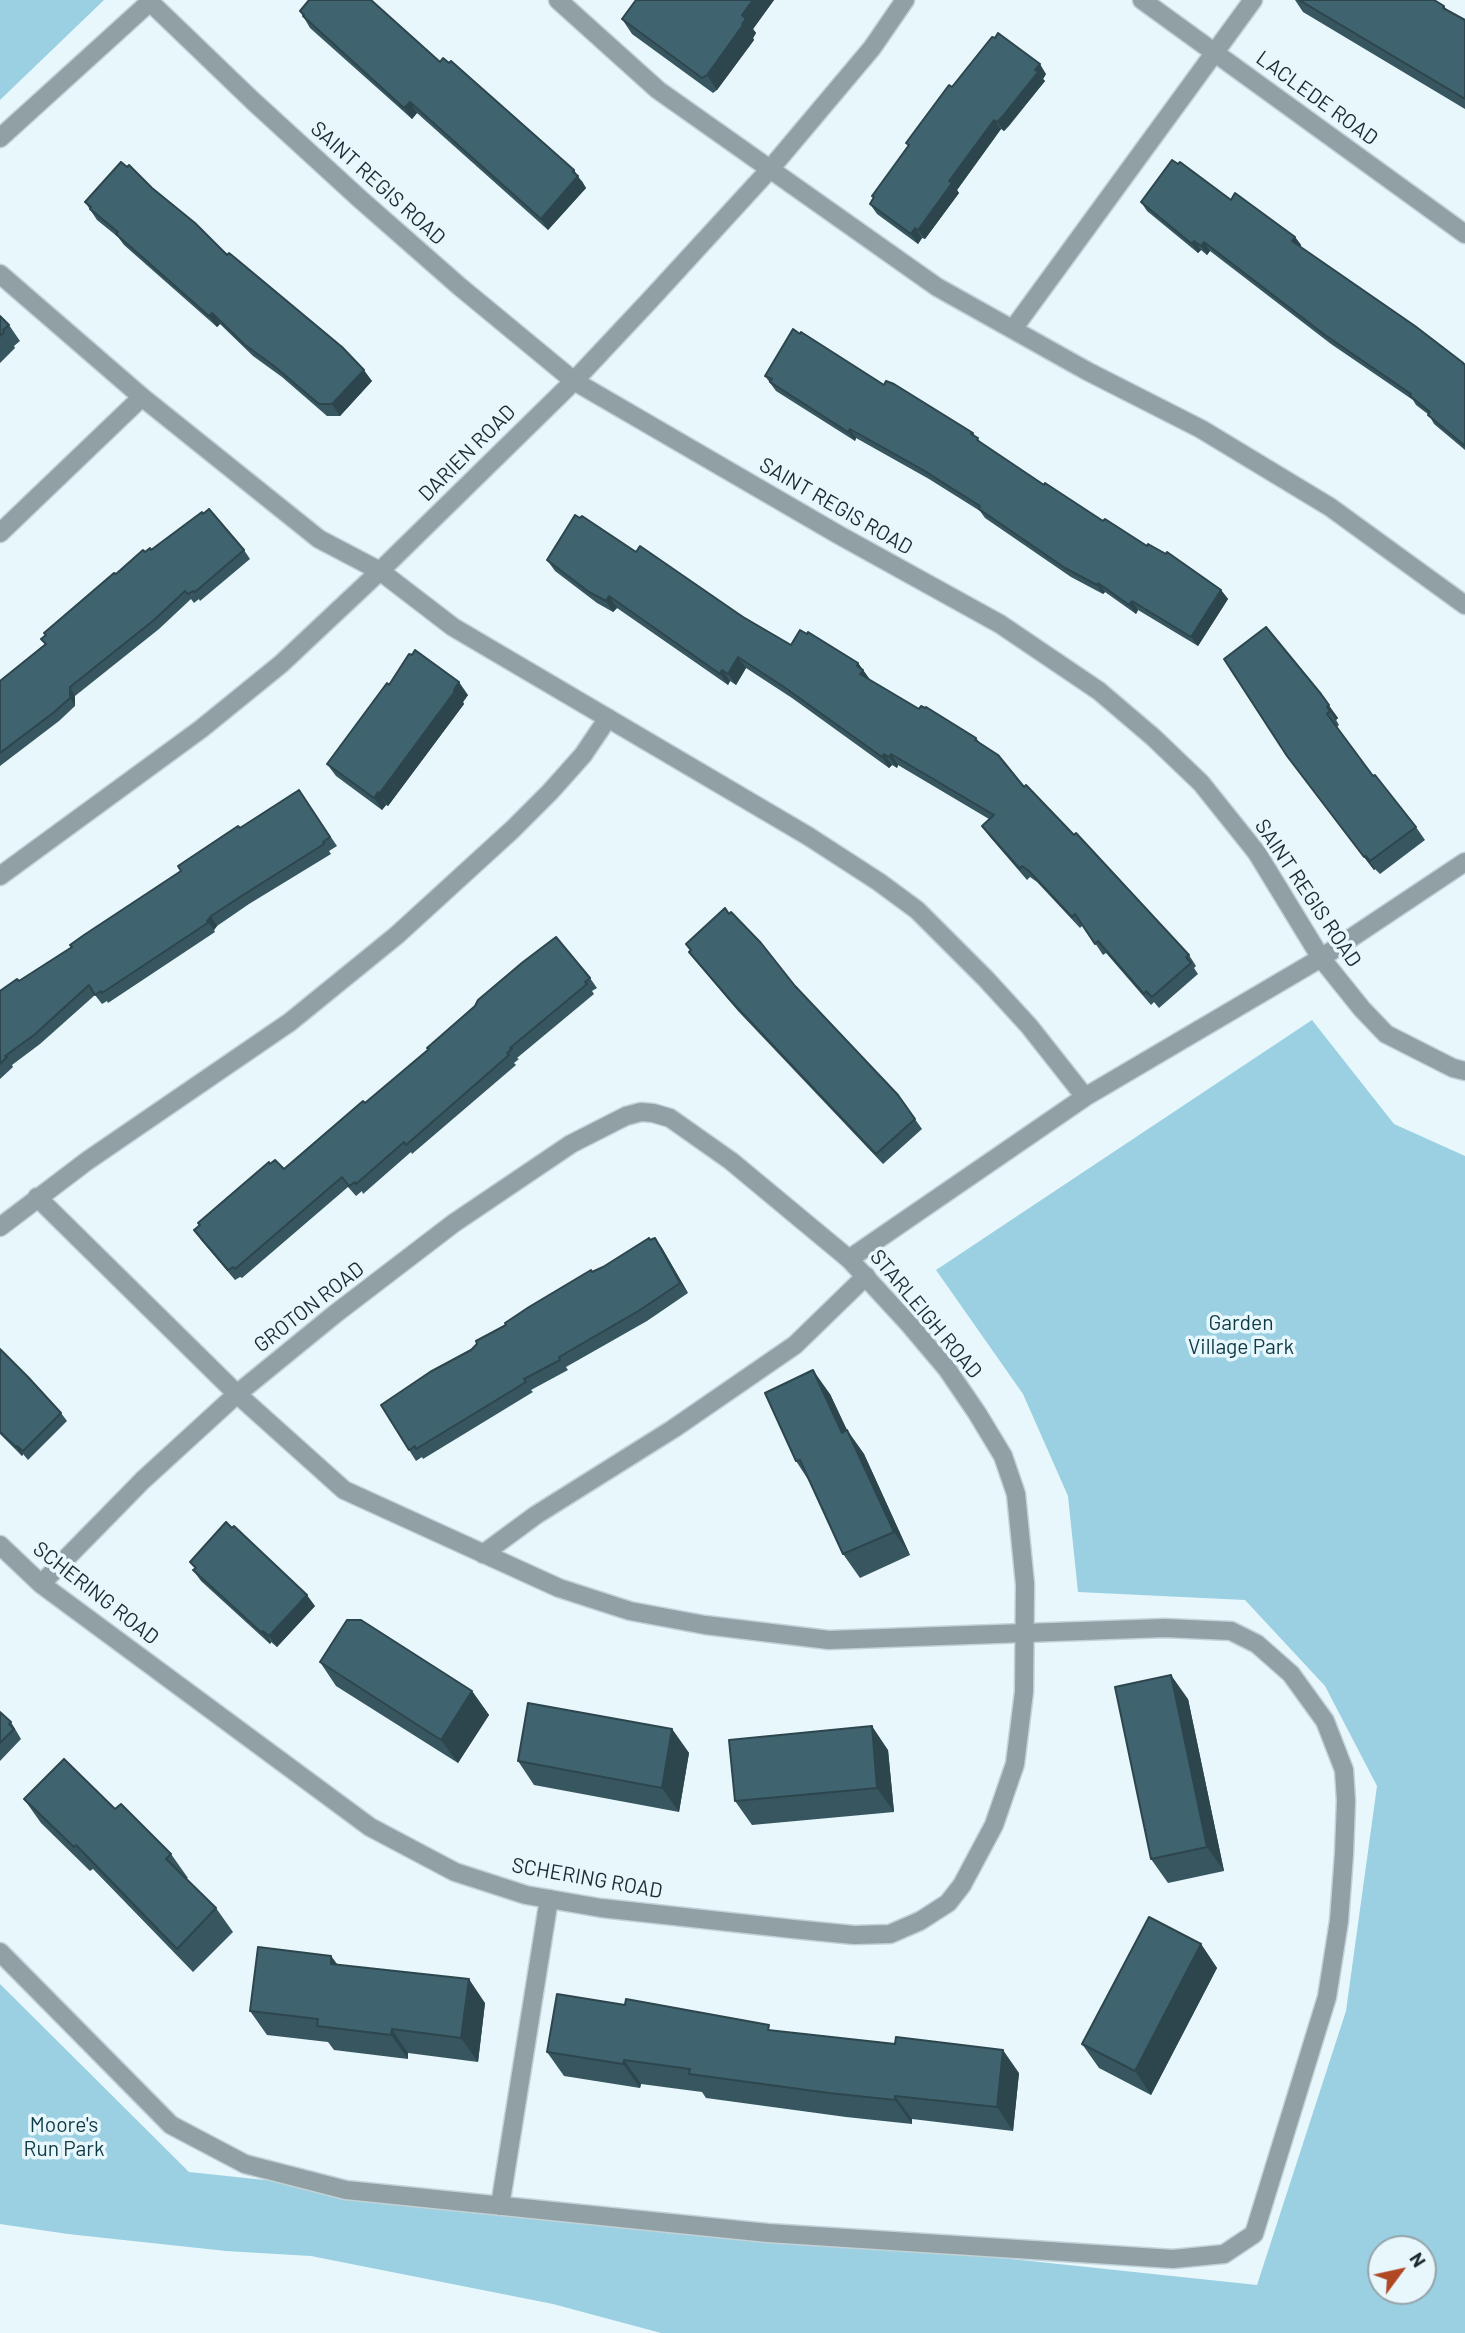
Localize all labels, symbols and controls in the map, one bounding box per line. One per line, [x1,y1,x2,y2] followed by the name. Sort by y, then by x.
[1251,45,1383,151] street label: LACLEDE ROAD
[305,116,451,250] street label: SAINT REGIS ROAD
[413,399,521,507] street label: DARIEN ROAD
[755,452,917,560] street label: SAINT REGIS ROAD
[1249,814,1367,972] street label: SAINT REGIS ROAD
[865,1244,987,1384] street label: STARLEIGH ROAD
[249,1256,369,1358] street label: GROTON ROAD
[1188,1310,1294,1360] park label: Garden Village Park
[28,1536,164,1650] street label: SCHERING ROAD
[510,1852,664,1904] street label: SCHERING ROAD
[24,2112,104,2162] park label: Moore's Run Park
[1367,2235,1437,2305] north arrow
[1405,2248,1431,2271] text: N

